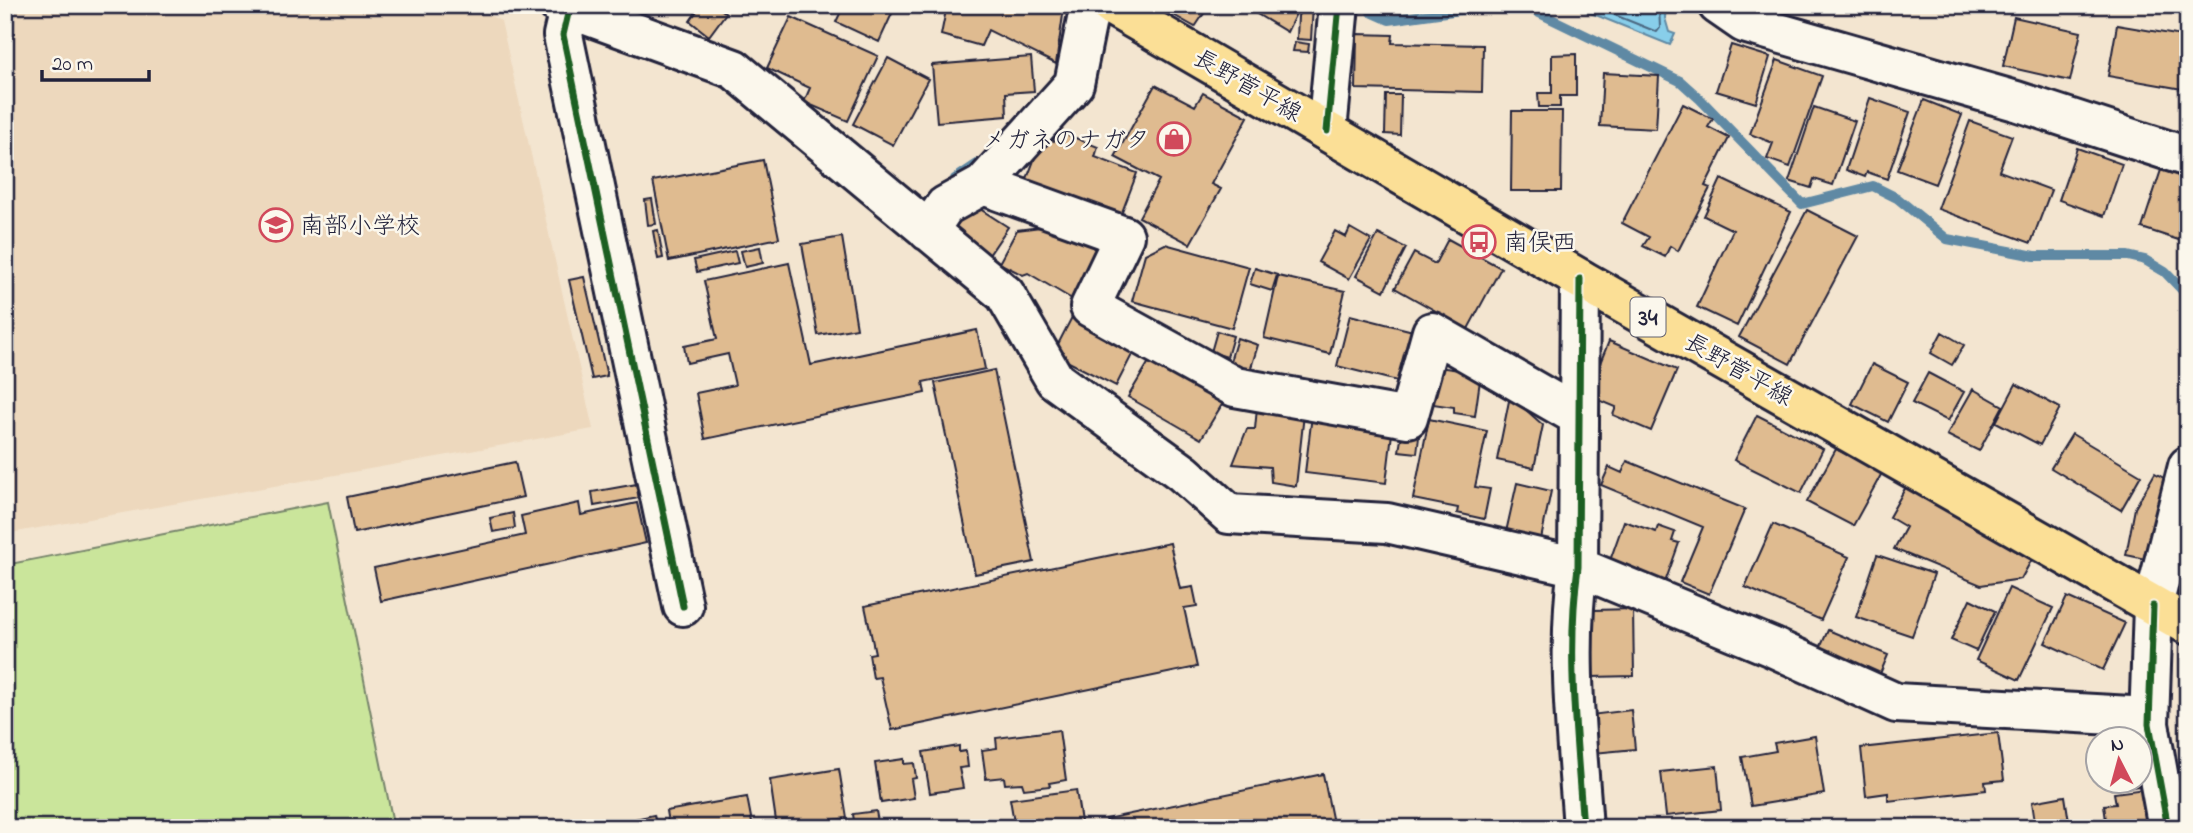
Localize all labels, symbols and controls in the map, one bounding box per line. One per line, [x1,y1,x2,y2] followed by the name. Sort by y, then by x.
[42,38,149,82] scale bar
[1186,42,1307,132] street label: 長野菅平線
[52,50,93,80] text: 20 m
[1155,120,1193,158] shop icon: メガネのナガタ
[982,124,1150,159] place label: メガネのナガタ
[257,206,295,244] school or university icon: 南部小学校
[300,210,420,245] place label: 南部小学校
[1460,223,1498,261] bus stop icon: 南俣西
[1504,227,1576,262] place label: 南俣西
[1630,298,1666,336] road number: 34
[1677,326,1798,416] street label: 長野菅平線
[2084,724,2154,794] north arrow
[2110,731,2125,760] text: N

